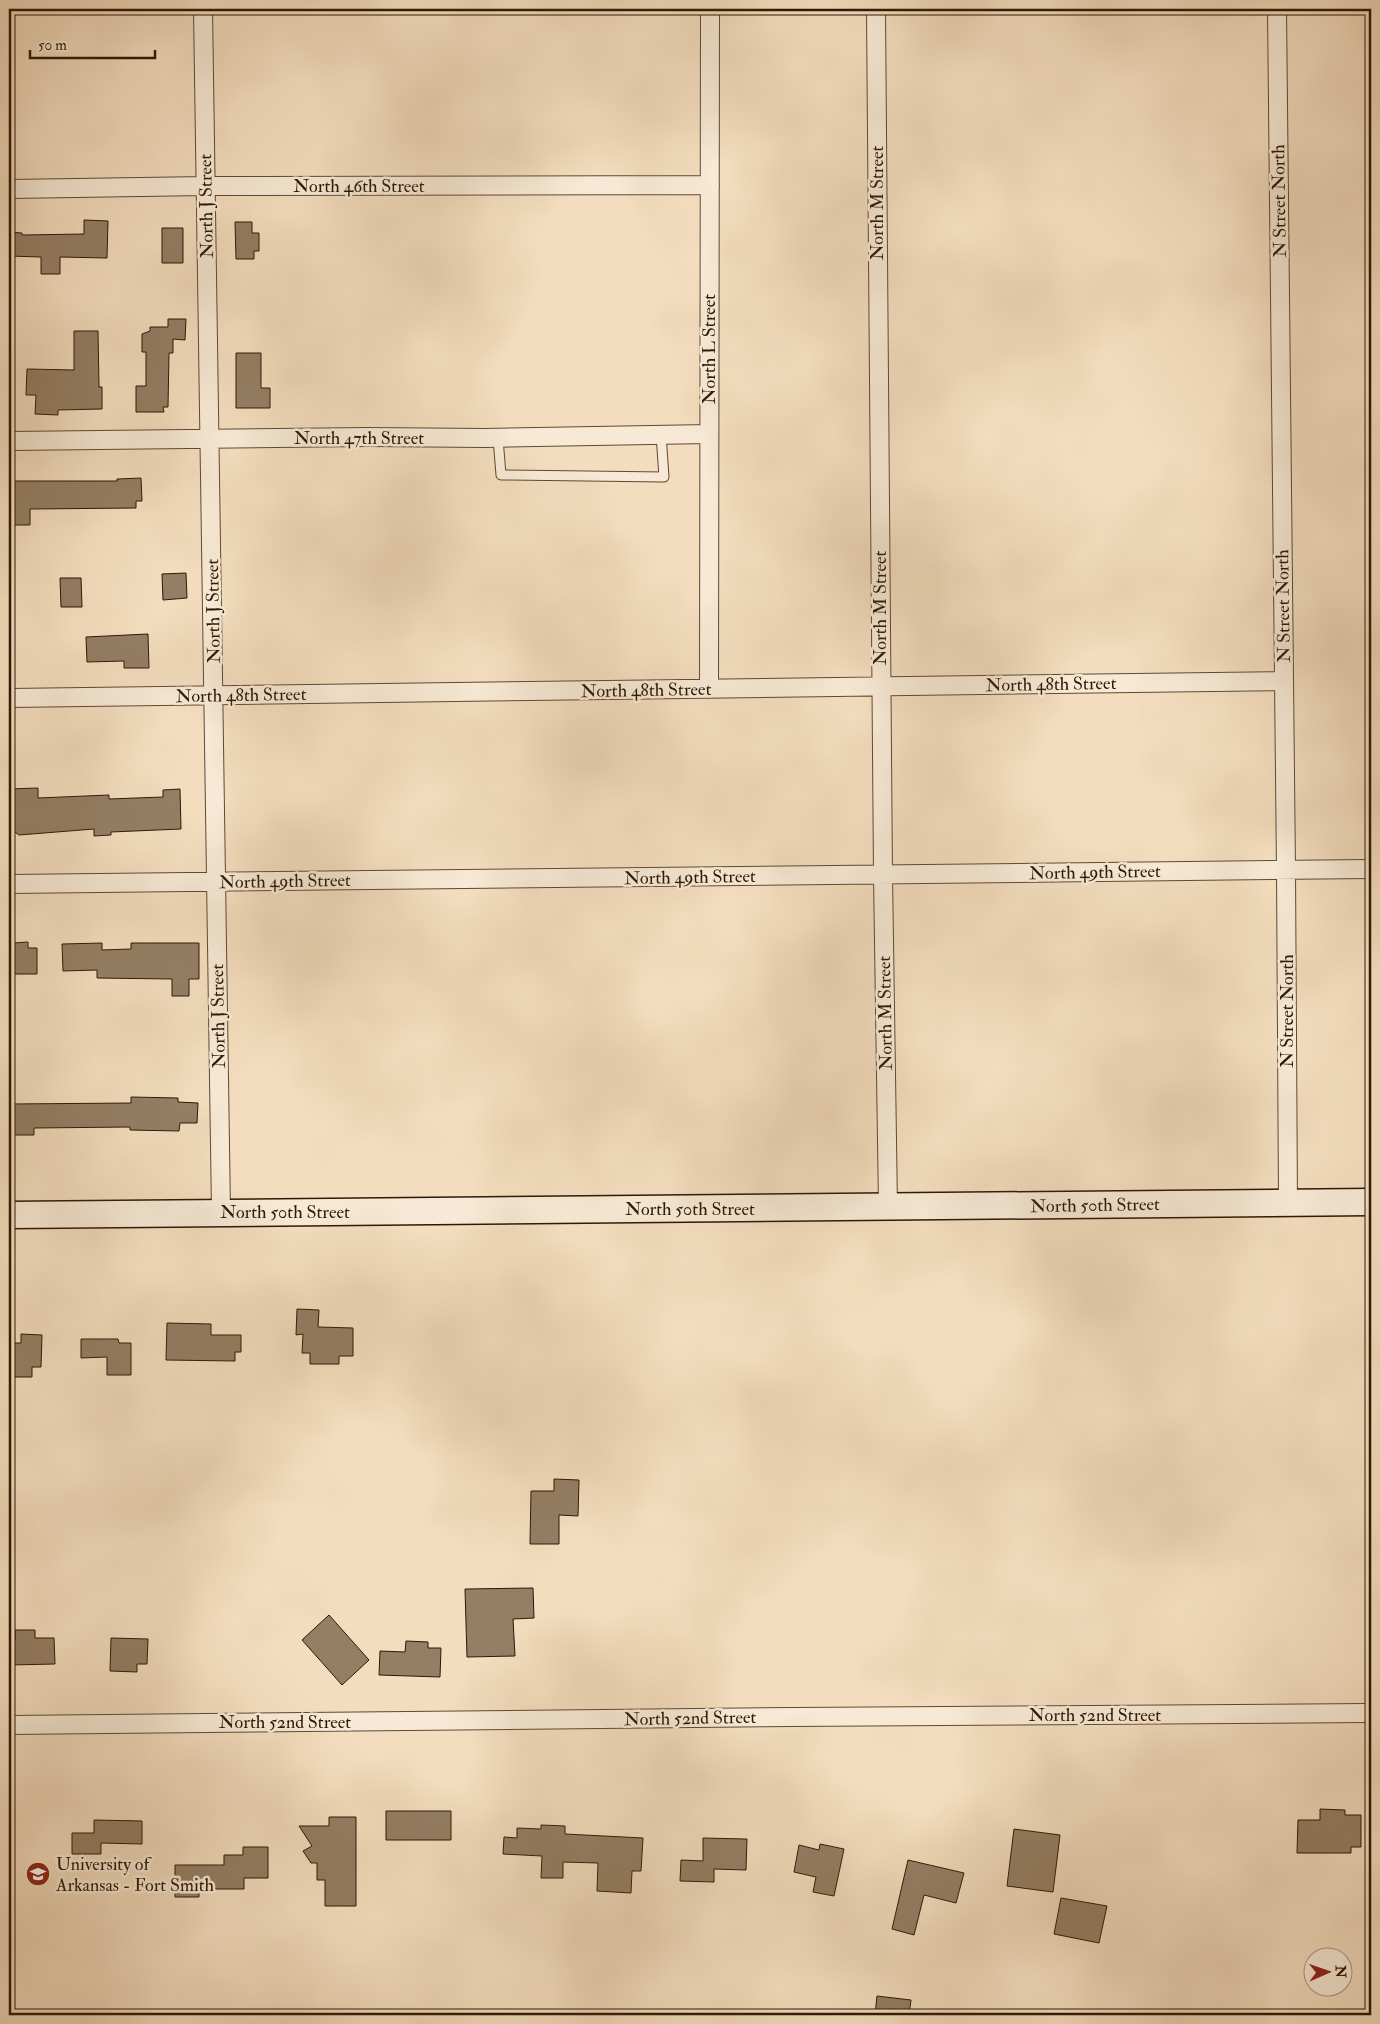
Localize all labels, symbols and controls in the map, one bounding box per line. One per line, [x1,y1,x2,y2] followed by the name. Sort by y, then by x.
[30,28,155,60] scale bar
[38,36,67,55] text: 50 m
[1267,144,1292,258] street label: N Street North
[866,145,889,260] street label: North M Street
[194,153,219,259] street label: North J Street
[293,175,425,198] street label: North 46th Street
[698,294,721,404] street label: North L Street
[294,427,424,450] street label: North 47th Street
[1271,549,1296,663] street label: N Street North
[869,550,892,665] street label: North M Street
[201,558,226,664] street label: North J Street
[985,672,1117,697] street label: North 48th Street
[580,678,712,703] street label: North 48th Street
[175,683,307,708] street label: North 48th Street
[1029,860,1161,885] street label: North 49th Street
[624,865,756,890] street label: North 49th Street
[219,869,351,894] street label: North 49th Street
[1276,954,1299,1068] street label: N Street North
[873,955,898,1071] street label: North M Street
[206,963,231,1069] street label: North J Street
[1030,1193,1160,1218] street label: North 50th Street
[625,1198,755,1221] street label: North 50th Street
[220,1201,350,1224] street label: North 50th Street
[1029,1704,1161,1727] street label: North 52nd Street
[624,1706,757,1731] street label: North 52nd Street
[219,1711,351,1734] street label: North 52nd Street
[55,1853,214,1897] place label: University of Arkansas - Fort Smith
[25,1861,51,1887] school or university icon: University of Arkansas - Fort Smith
[1302,1946,1352,1996] north arrow
[1332,1964,1349,1979] text: N

